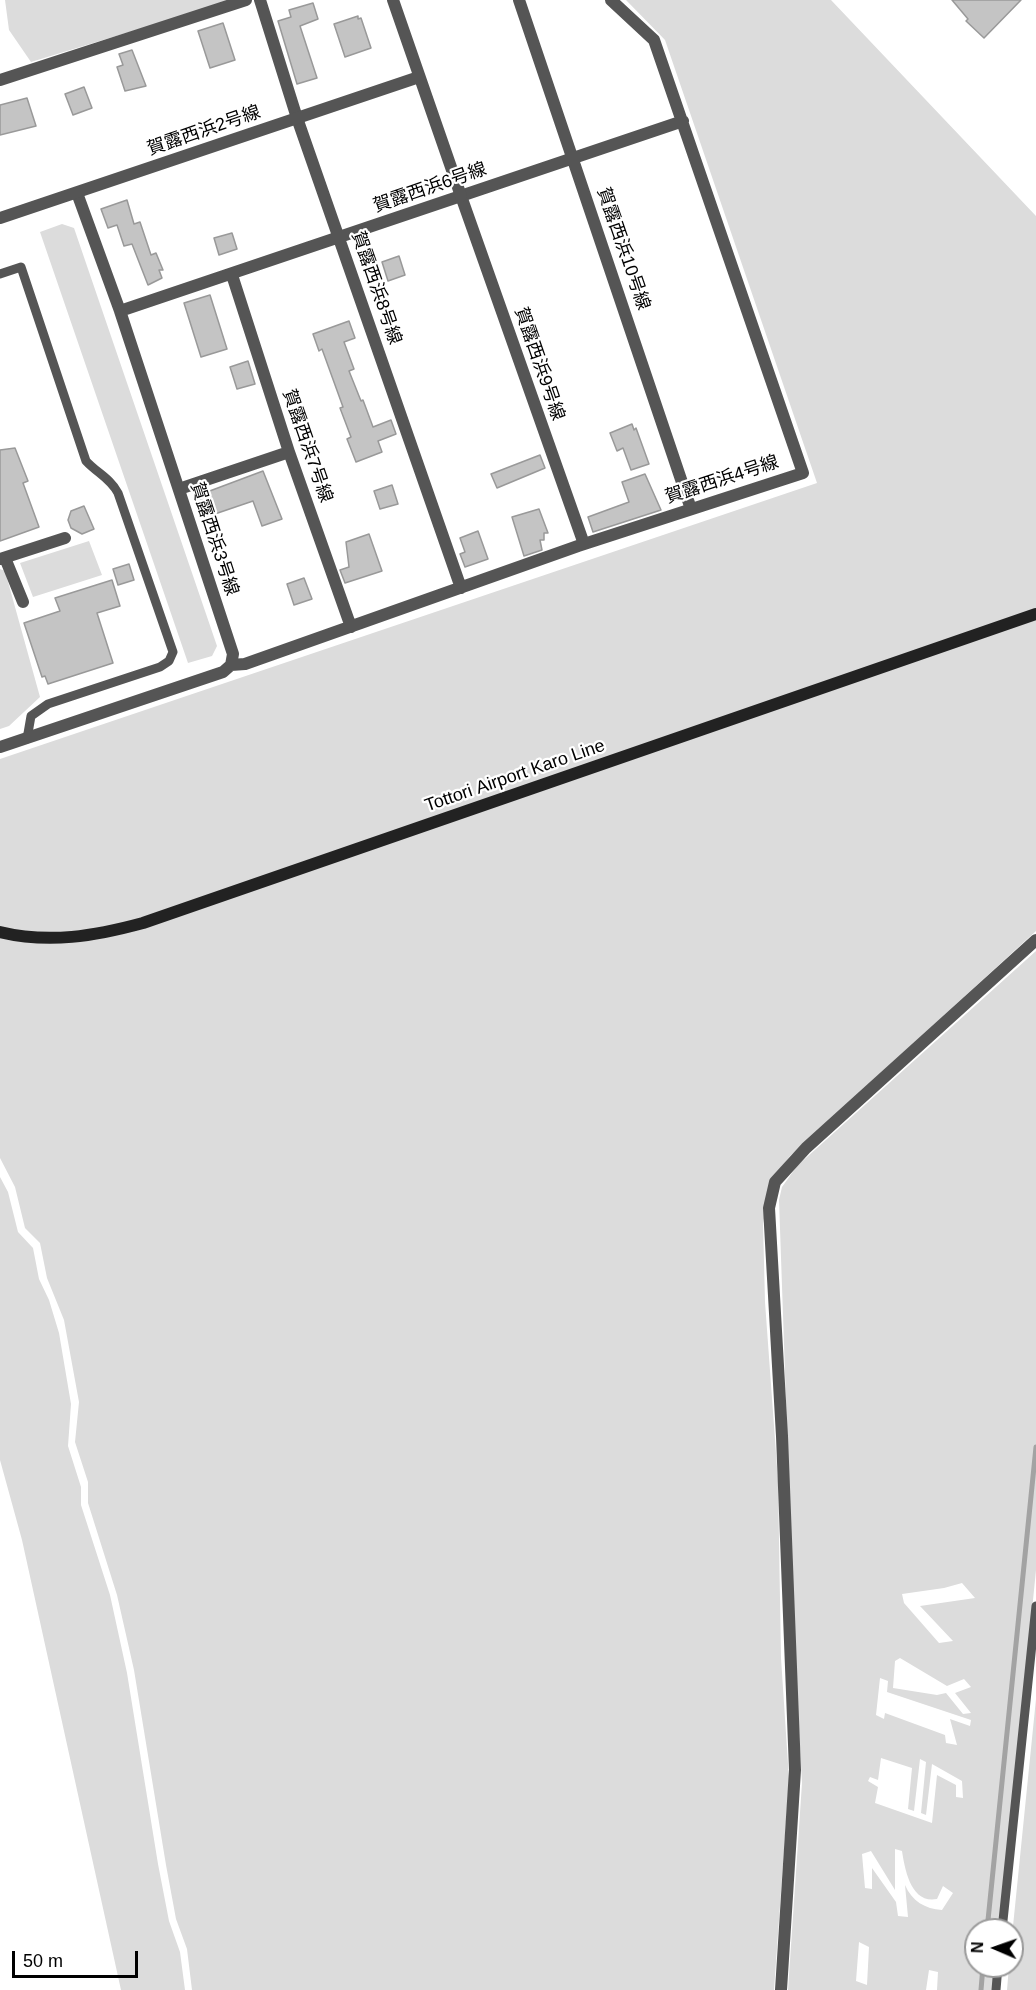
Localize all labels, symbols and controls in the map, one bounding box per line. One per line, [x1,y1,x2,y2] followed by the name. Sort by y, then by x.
[145,102,263,160] street label: 賀露西浜2号線
[371,159,489,217] street label: 賀露西浜6号線
[592,185,654,313] street label: 賀露西浜10号線
[347,229,405,347] street label: 賀露西浜8号線
[510,305,568,423] street label: 賀露西浜9号線
[278,387,336,505] street label: 賀露西浜7号線
[663,451,781,509] street label: 賀露西浜4号線
[185,480,243,598] street label: 賀露西浜3号線
[422,735,608,817] street label: Tottori Airport Karo Line
[964,1918,1024,1978] north arrow
[15,1939,141,1977] scale bar
[969,1941,986,1953] text: N
[23,1951,63,1971] text: 50 m

